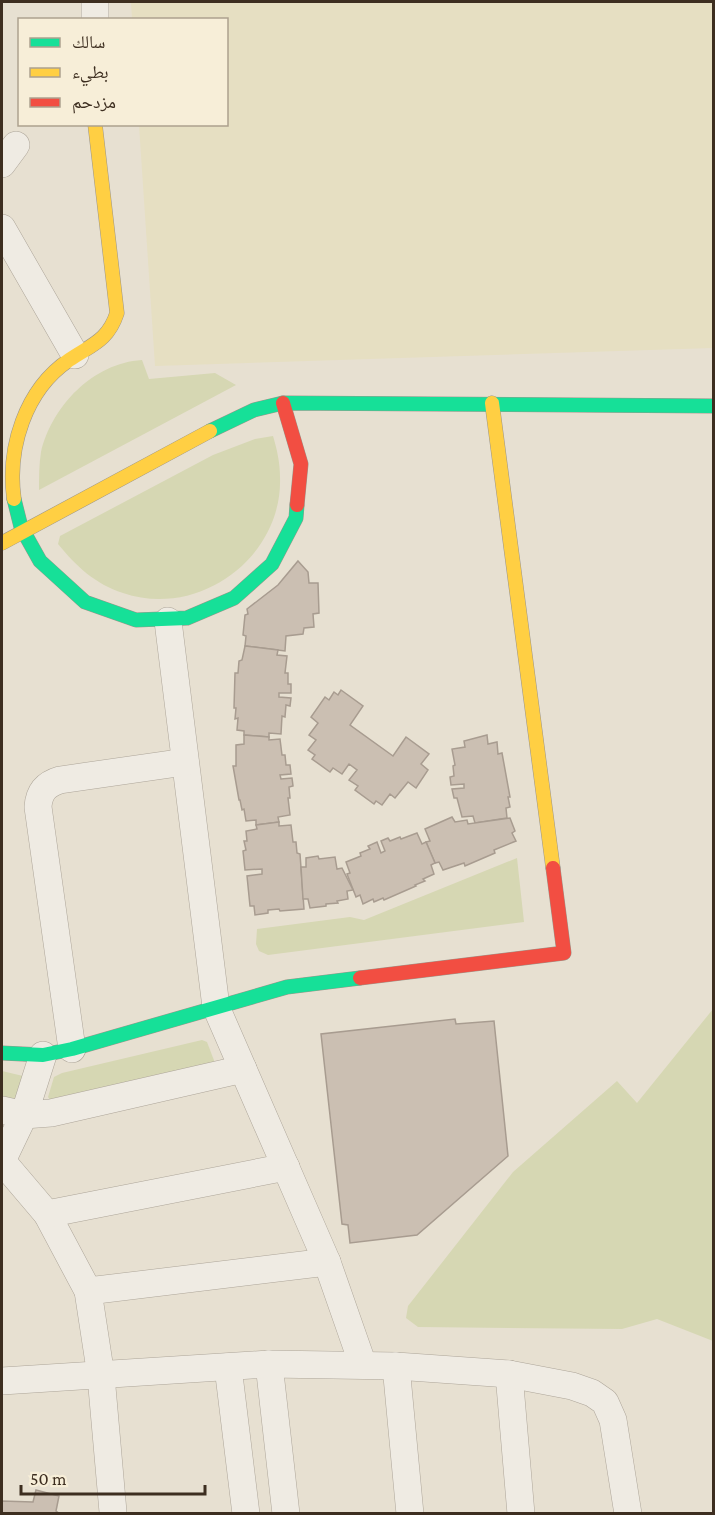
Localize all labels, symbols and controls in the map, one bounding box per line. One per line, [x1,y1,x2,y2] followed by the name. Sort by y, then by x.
[18,18,228,126] legend
[72,32,105,52] text: سالك
[72,62,109,87] text: بطيء
[72,92,116,114] text: مزدحم
[21,1458,206,1496] scale bar
[30,1469,67,1489] text: 50 m

